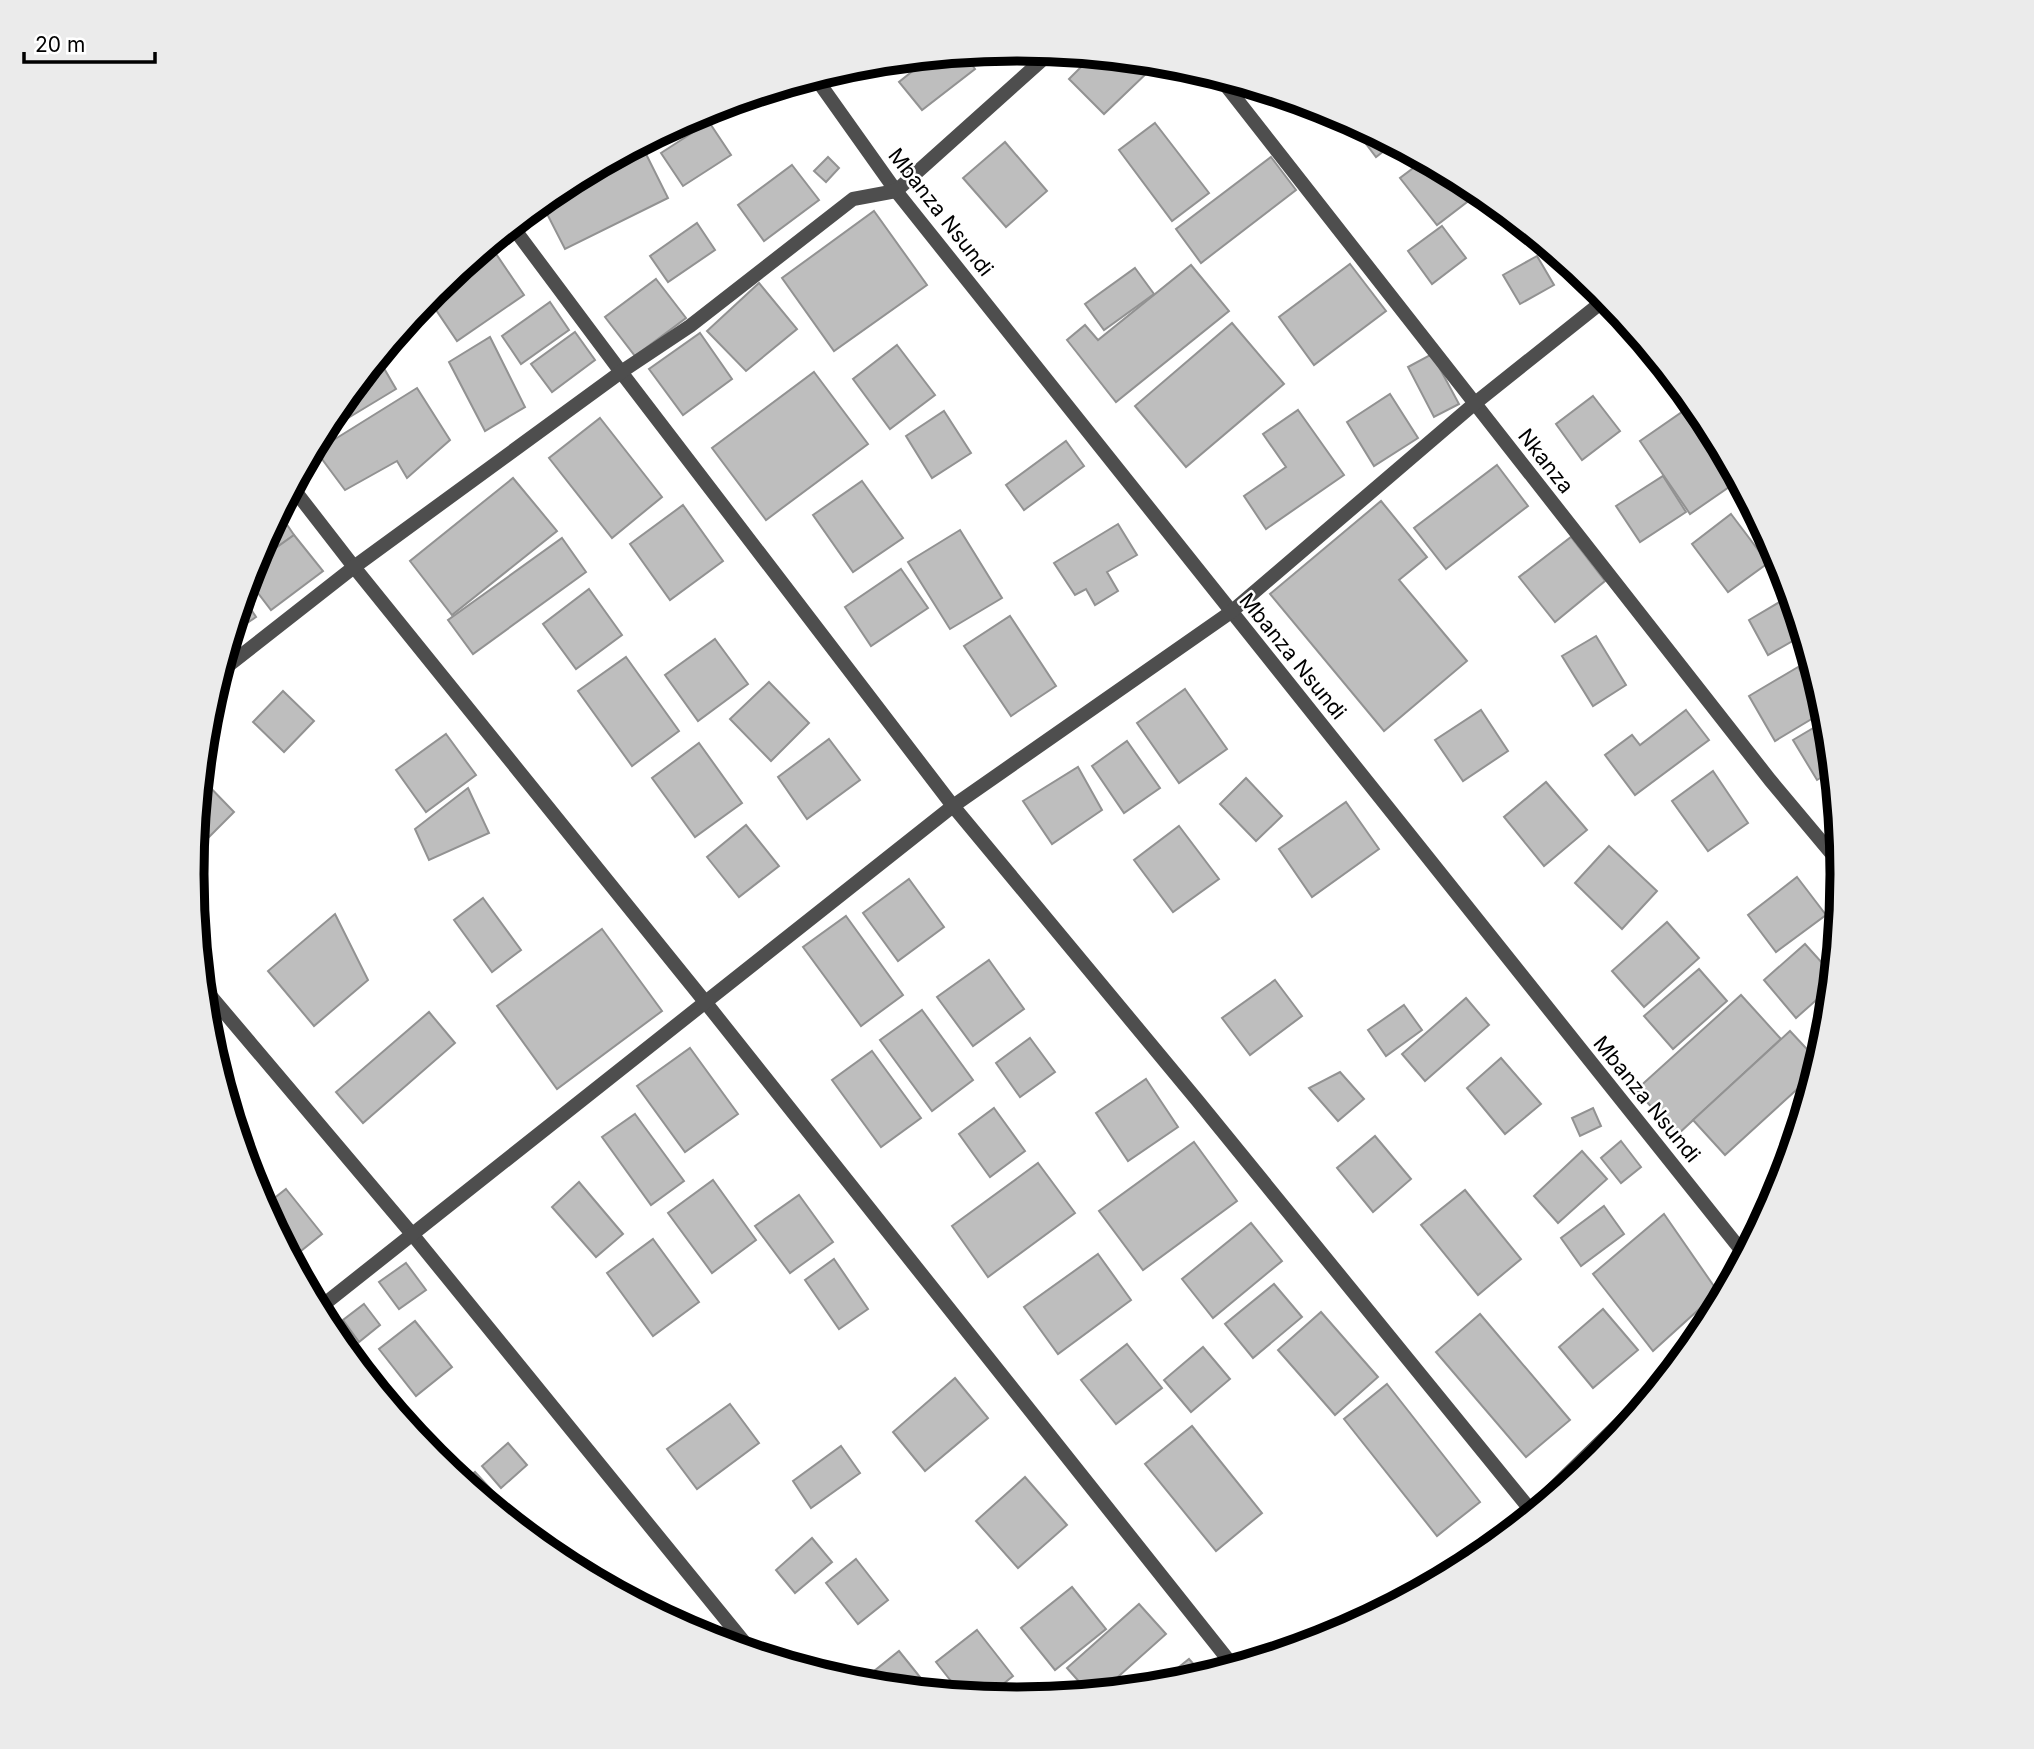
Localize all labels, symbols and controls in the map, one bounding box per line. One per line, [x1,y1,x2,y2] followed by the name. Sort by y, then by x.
[24,21,156,65] scale bar
[35,32,85,57] text: 20 m
[883,143,999,281] street label: Mbanza Nsundi
[1513,424,1579,498] street label: Nkanza
[1234,588,1352,724] street label: Mbanza Nsundi
[1588,1031,1706,1167] street label: Mbanza Nsundi

